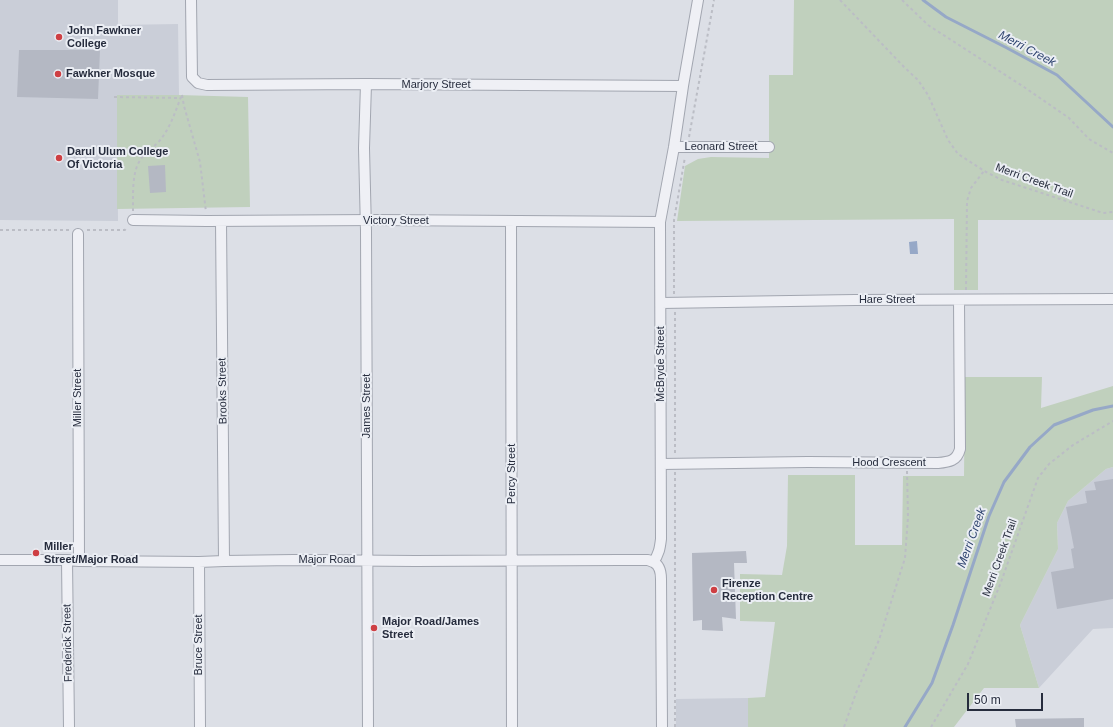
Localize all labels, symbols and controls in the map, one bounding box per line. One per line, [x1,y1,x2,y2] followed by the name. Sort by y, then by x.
[67,24,141,50] place label: John Fawkner College
[996,28,1058,70] water label: Merri Creek
[54,32,64,42] marker: John Fawkner College
[66,67,155,81] place label: Fawkner Mosque
[53,69,63,79] marker: Fawkner Mosque
[401,78,471,92] street label: Marjory Street
[685,140,757,154] street label: Leonard Street
[67,145,168,171] place label: Darul Ulum College Of Victoria
[54,153,64,163] marker: Darul Ulum College Of Victoria
[993,161,1075,201] street label: Merri Creek Trail
[363,214,429,228] street label: Victory Street
[859,293,915,307] street label: Hare Street
[654,326,668,402] street label: McBryde Street
[216,358,230,424] street label: Brooks Street
[71,369,85,427] street label: Miller Street
[360,374,374,438] street label: James Street
[505,444,519,504] street label: Percy Street
[852,456,926,470] street label: Hood Crescent
[955,506,989,570] water label: Merri Creek
[980,517,1020,599] street label: Merri Creek Trail
[44,540,138,566] place label: Miller Street/Major Road
[31,548,41,558] marker: Miller Street/Major Road
[299,553,355,567] street label: Major Road
[722,577,813,603] place label: Firenze Reception Centre
[709,585,719,595] marker: Firenze Reception Centre
[61,604,75,682] street label: Frederick Street
[192,614,206,676] street label: Bruce Street
[382,615,479,641] place label: Major Road/James Street
[369,623,379,633] marker: Major Road/James Street
[969,685,1045,711] scale bar
[974,693,1001,707] text: 50 m

